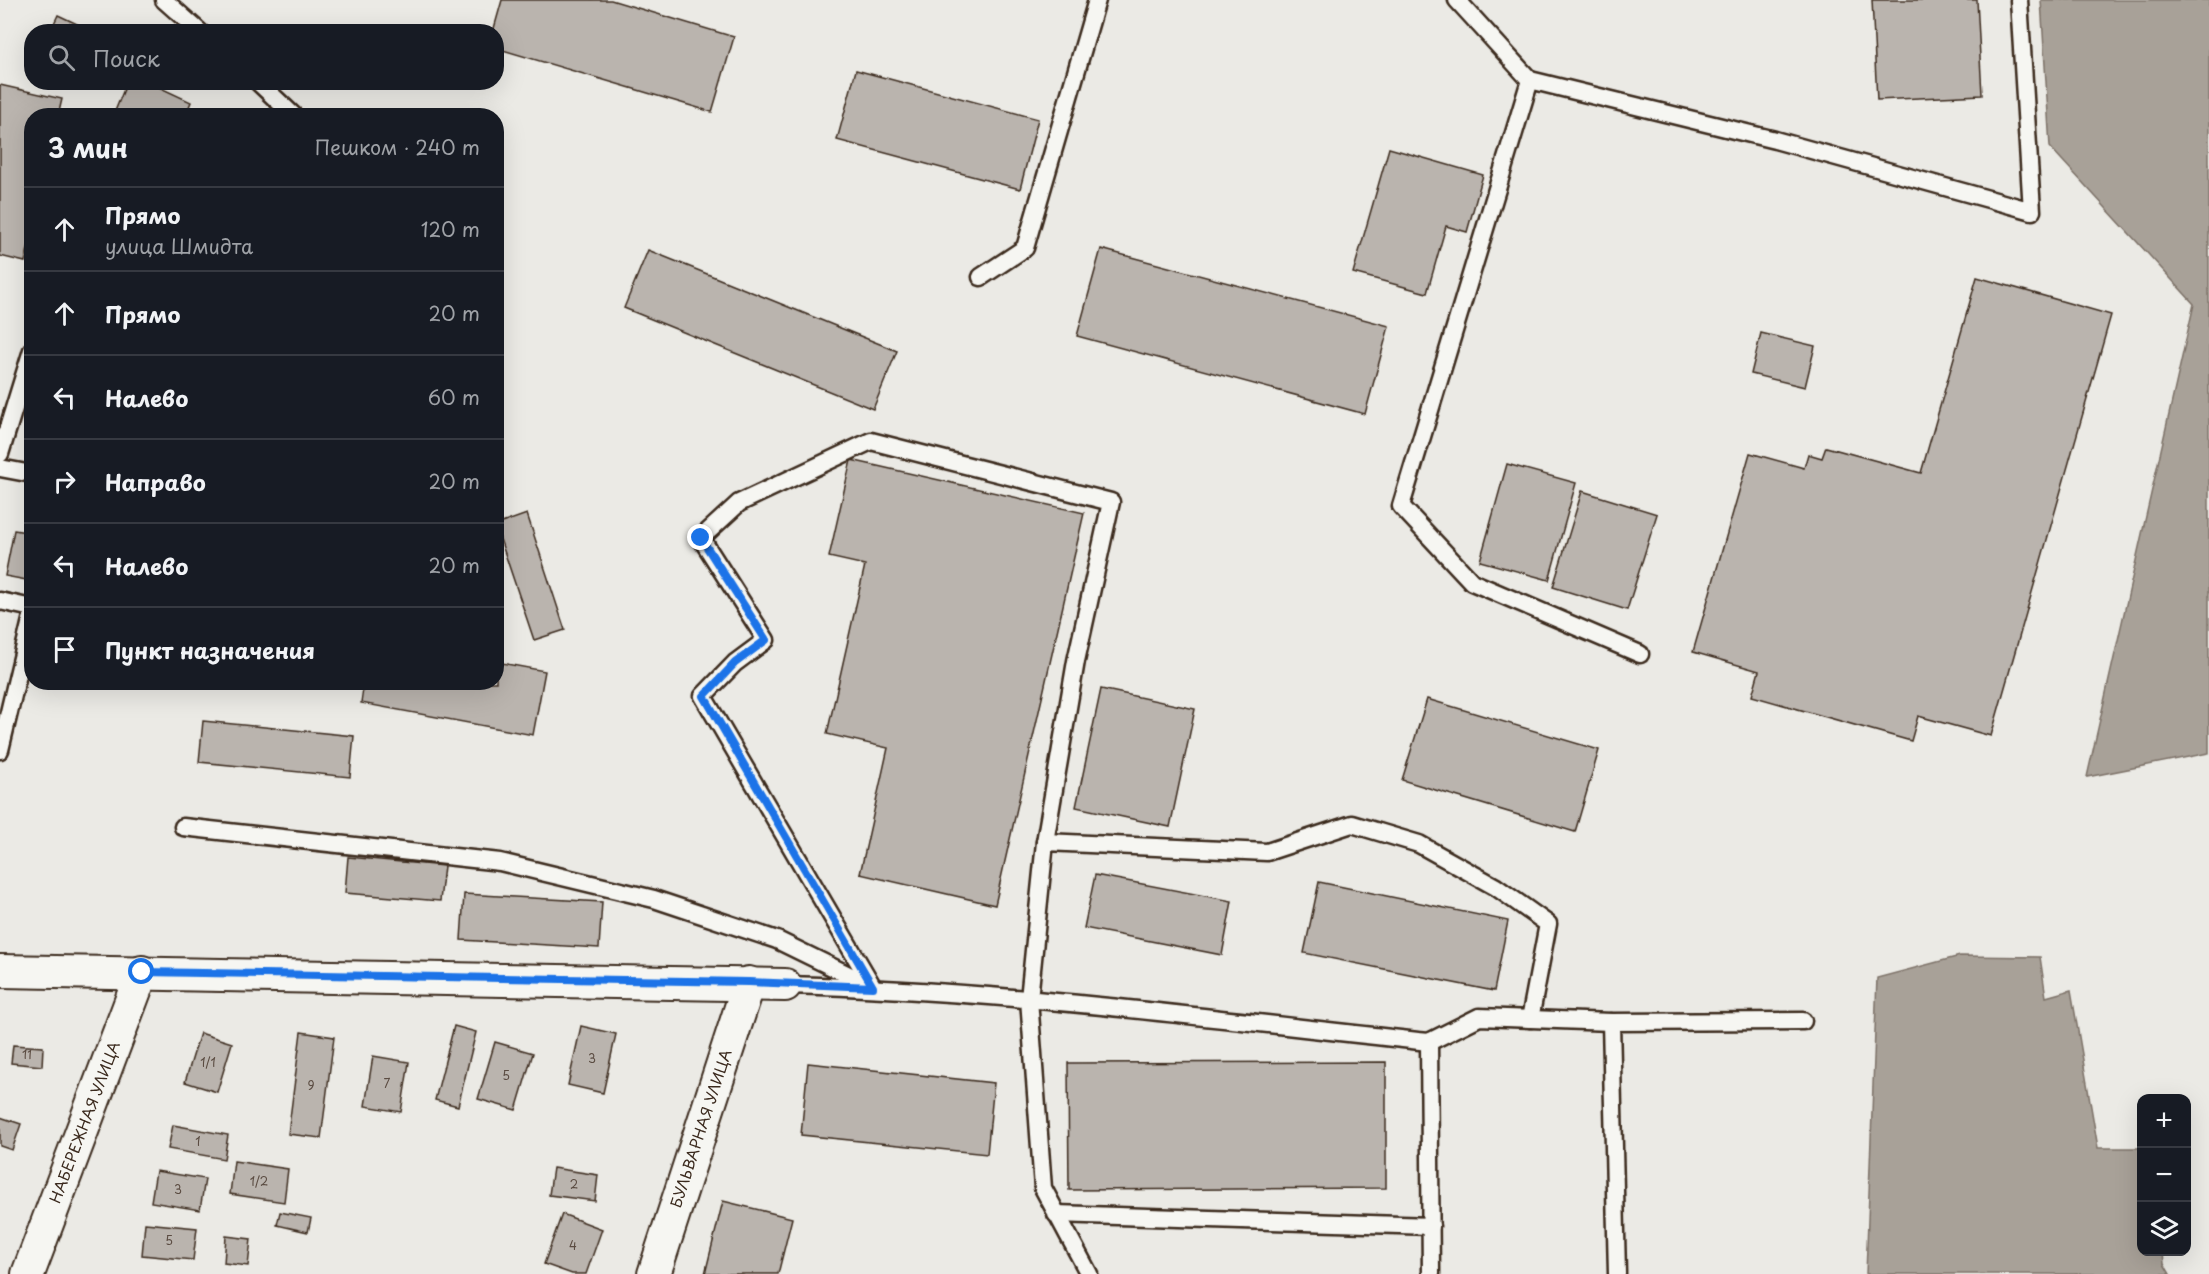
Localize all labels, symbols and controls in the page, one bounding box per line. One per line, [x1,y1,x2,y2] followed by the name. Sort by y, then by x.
[24,24,504,90] search box
[45,41,78,74] icon: search
[93,41,160,74] text: Поиск
[48,128,128,167] text: 3 мин
[315,132,480,162] text: Пешком · 240 m
[105,198,180,231] text: Прямо
[48,213,81,246] icon: ahead
[421,214,480,244] text: 120 m
[105,231,253,261] text: улица Шмидта
[48,297,81,330] icon: ahead
[105,297,180,330] text: Прямо
[428,298,480,328] text: 20 m
[48,381,81,414] icon: left
[105,381,188,414] text: Налево
[428,382,480,412] text: 60 m
[48,465,81,498] icon: right
[105,465,206,498] text: Направо
[428,466,480,496] text: 20 m
[687,524,713,550] route end
[48,549,81,582] icon: left
[105,549,188,582] text: Налево
[428,550,480,580] text: 20 m
[48,633,81,666] icon: arrive
[105,633,315,666] text: Пункт назначения
[128,958,154,984] route start
[43,1038,125,1206] street label: НАБЕРЕЖНАЯ УЛИЦА
[22,1045,32,1063] house number: 11
[663,1046,737,1210] street label: БУЛЬВАРНАЯ УЛИЦА
[588,1049,596,1067] house number: 3
[200,1053,216,1071] house number: 1/1
[502,1066,510,1084] house number: 5
[384,1074,391,1092] house number: 7
[307,1076,315,1094] house number: 9
[2137,1094,2191,1256] map controls
[2137,1094,2191,1148] button: +
[195,1132,201,1150] house number: 1
[2137,1148,2191,1202] button: −
[250,1172,268,1190] house number: 1/2
[570,1175,578,1193] house number: 2
[174,1180,182,1198] house number: 3
[2137,1202,2191,1256] button: layers
[165,1231,173,1249] house number: 5
[569,1236,577,1254] house number: 4

